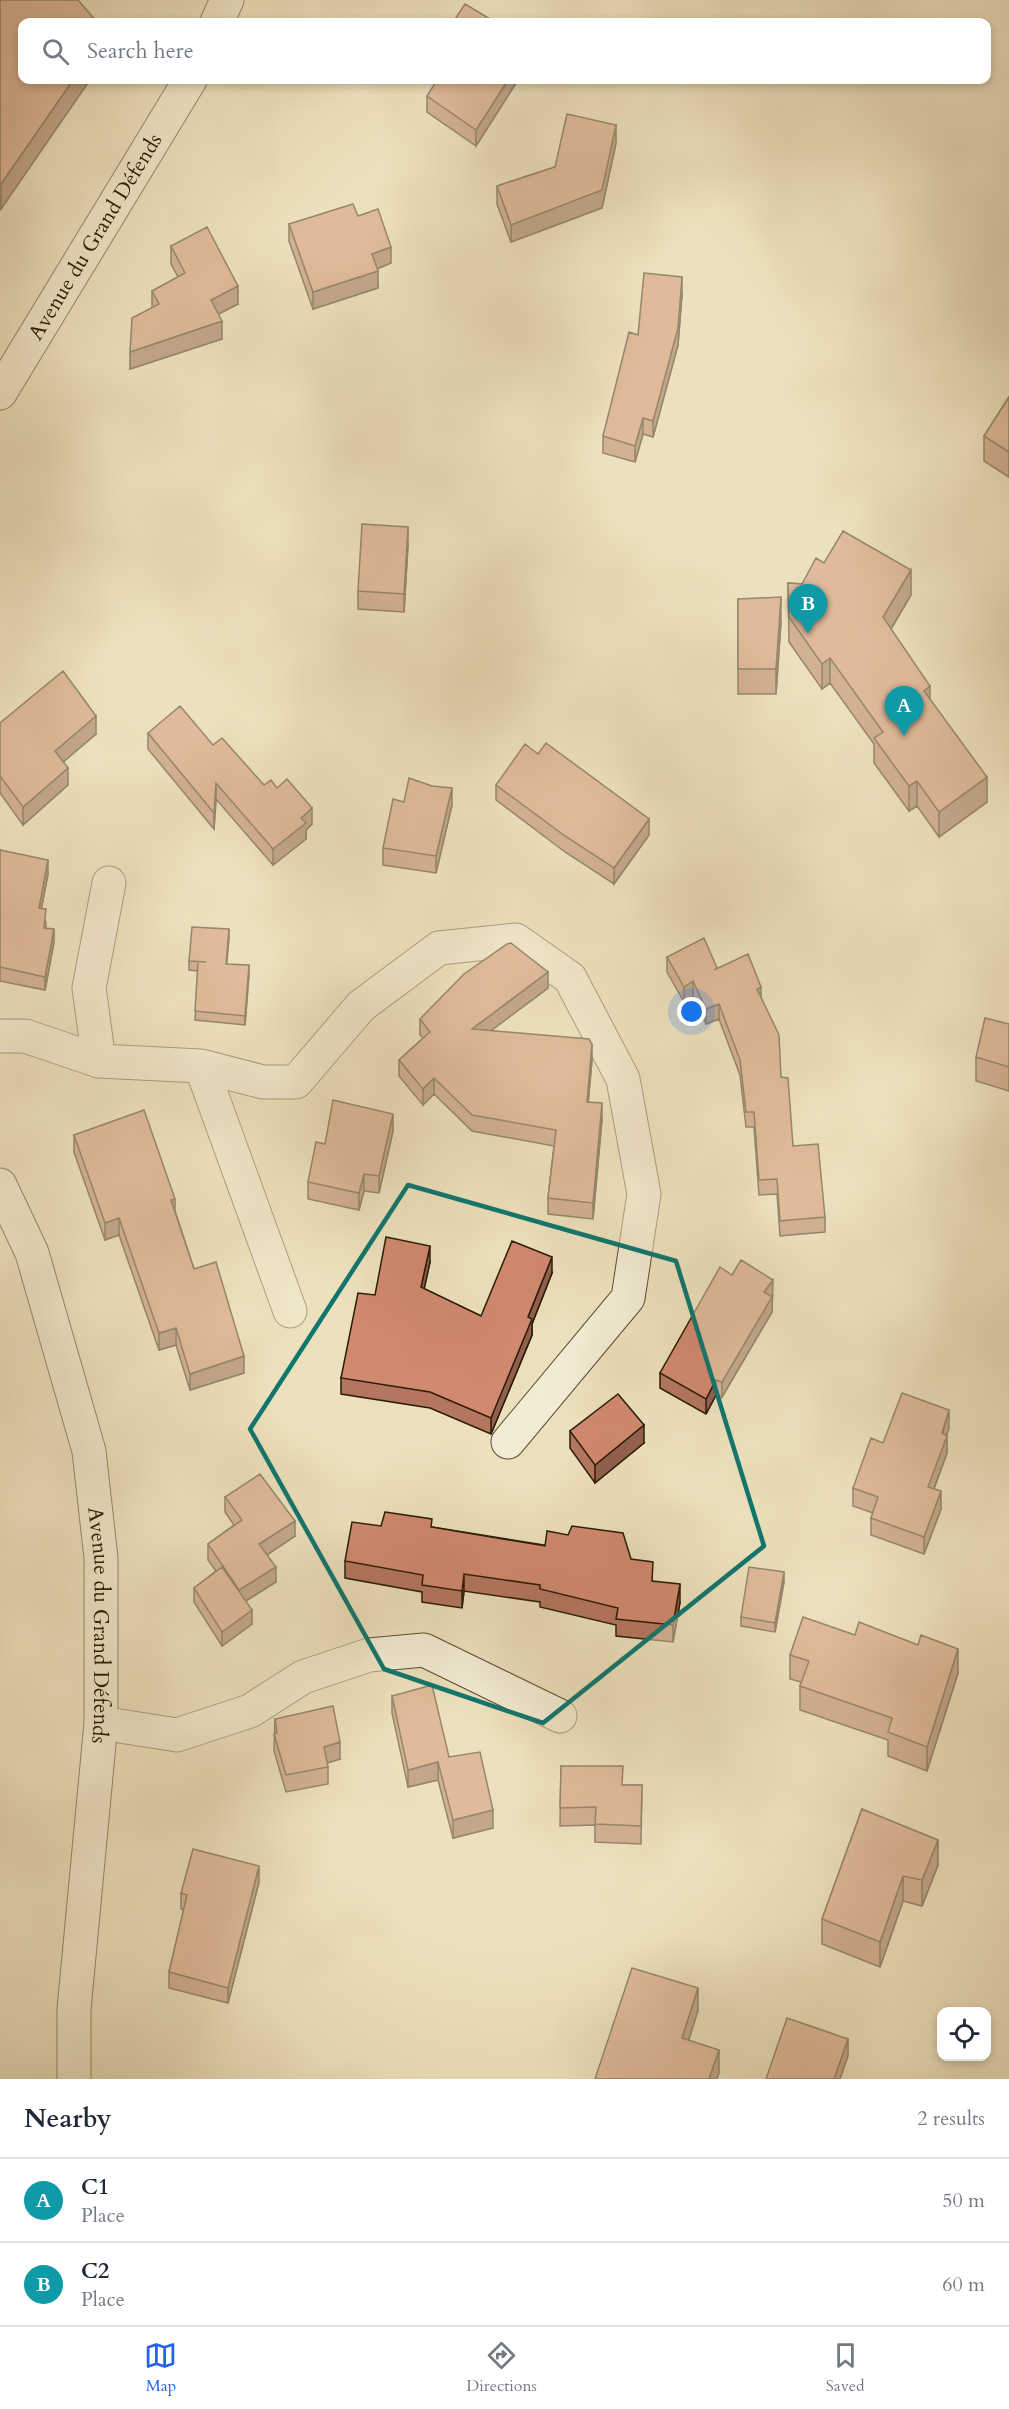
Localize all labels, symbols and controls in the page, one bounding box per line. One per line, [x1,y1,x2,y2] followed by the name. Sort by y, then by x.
[18,18,991,84] search box
[39,35,72,68] icon: search
[87,36,194,66] text: Search here
[21,128,169,345] street label: Avenue du Grand Défends
[788,584,828,634] pin: B
[884,686,924,736] pin: A
[677,997,706,1026] your location
[81,1505,116,1745] street label: Avenue du Grand Défends
[937,2007,991,2061] map controls
[937,2007,991,2061] button: locate
[24,2101,112,2136] text: Nearby
[917,2105,985,2132] text: 2 results
[81,2172,109,2202] text: C1
[36,2187,51,2214] text: A
[942,2187,985,2214] text: 50 m
[81,2202,125,2229] text: Place
[81,2256,109,2286] text: C2
[36,2271,51,2298] text: B
[942,2271,985,2298] text: 60 m
[81,2286,125,2313] text: Place
[144,2339,177,2397] tab: Map
[466,2339,537,2397] tab: Directions
[826,2339,865,2397] tab: Saved

